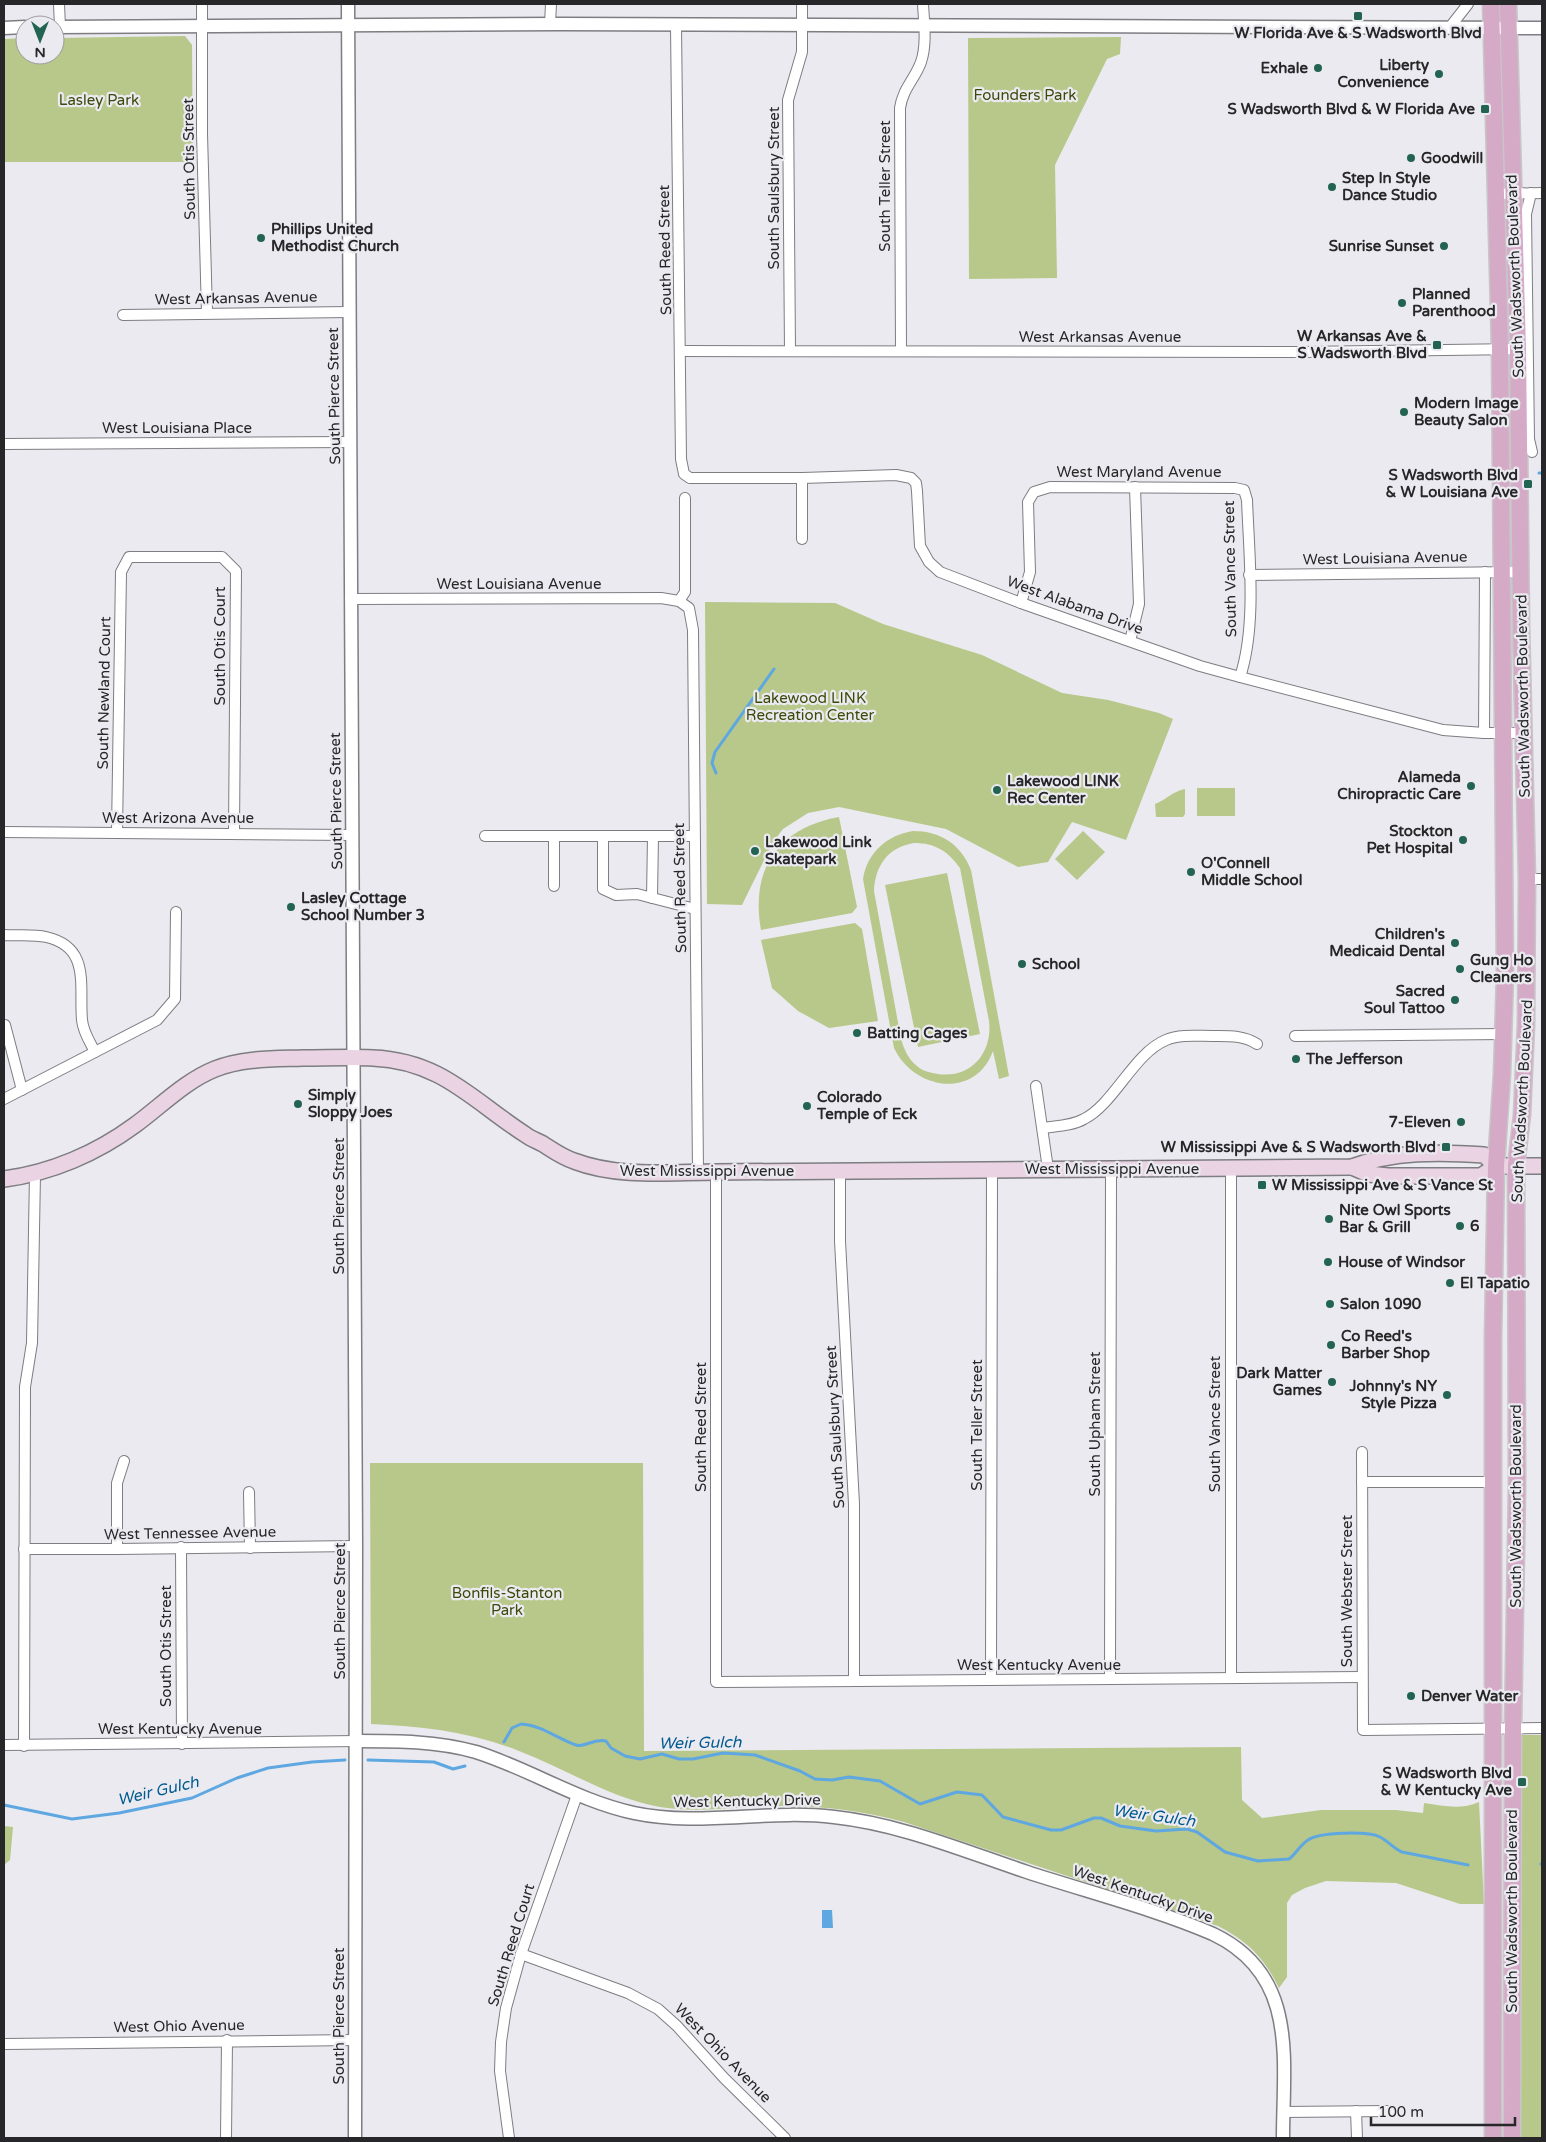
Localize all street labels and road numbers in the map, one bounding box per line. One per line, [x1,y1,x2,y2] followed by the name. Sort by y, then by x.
[179,98,199,220] street label: South Otis Street
[765,106,783,270] street label: South Saulsbury Street
[876,120,894,252] street label: South Teller Street
[1502,174,1528,378] street label: South Wadsworth Boulevard
[655,185,675,315] street label: South Reed Street
[155,288,317,308] street label: West Arkansas Avenue
[324,327,344,465] street label: South Pierce Street
[1019,328,1181,346] street label: West Arkansas Avenue
[102,419,252,437] street label: West Louisiana Place
[1057,463,1221,481] street label: West Maryland Avenue
[1220,500,1240,637] street label: South Vance Street
[1302,548,1468,568] street label: West Louisiana Avenue
[1004,572,1146,638] street label: West Alabama Drive
[437,575,601,593] street label: West Louisiana Avenue
[211,586,229,705] street label: South Otis Court
[1512,594,1534,798] street label: South Wadsworth Boulevard
[94,616,114,770] street label: South Newland Court
[326,732,346,870] street label: South Pierce Street
[102,809,254,827] street label: West Arizona Avenue
[670,823,690,953] street label: South Reed Street
[1508,999,1536,1203] street label: South Wadsworth Boulevard
[330,1137,348,1275] street label: South Pierce Street
[1025,1160,1199,1178] street label: West Mississippi Avenue
[620,1162,794,1180] street label: West Mississippi Avenue
[822,1345,848,1509] street label: South Saulsbury Street
[1086,1351,1104,1496] street label: South Upham Street
[1206,1355,1224,1492] street label: South Vance Street
[968,1359,986,1491] street label: South Teller Street
[692,1362,710,1492] street label: South Reed Street
[1507,1404,1525,1608] street label: South Wadsworth Boulevard
[1338,1514,1356,1667] street label: South Webster Street
[104,1522,276,1544] street label: West Tennessee Avenue
[331,1542,349,1680] street label: South Pierce Street
[157,1585,175,1707] street label: South Otis Street
[957,1656,1121,1674] street label: West Kentucky Avenue
[98,1720,262,1738] street label: West Kentucky Avenue
[673,1791,821,1811] street label: West Kentucky Drive
[1503,1809,1521,2013] street label: South Wadsworth Boulevard
[1070,1862,1216,1926] street label: West Kentucky Drive
[484,1881,538,2008] street label: South Reed Court
[330,1947,348,2085] street label: South Pierce Street
[671,1999,775,2107] street label: West Ohio Avenue
[113,2016,245,2036] street label: West Ohio Avenue

